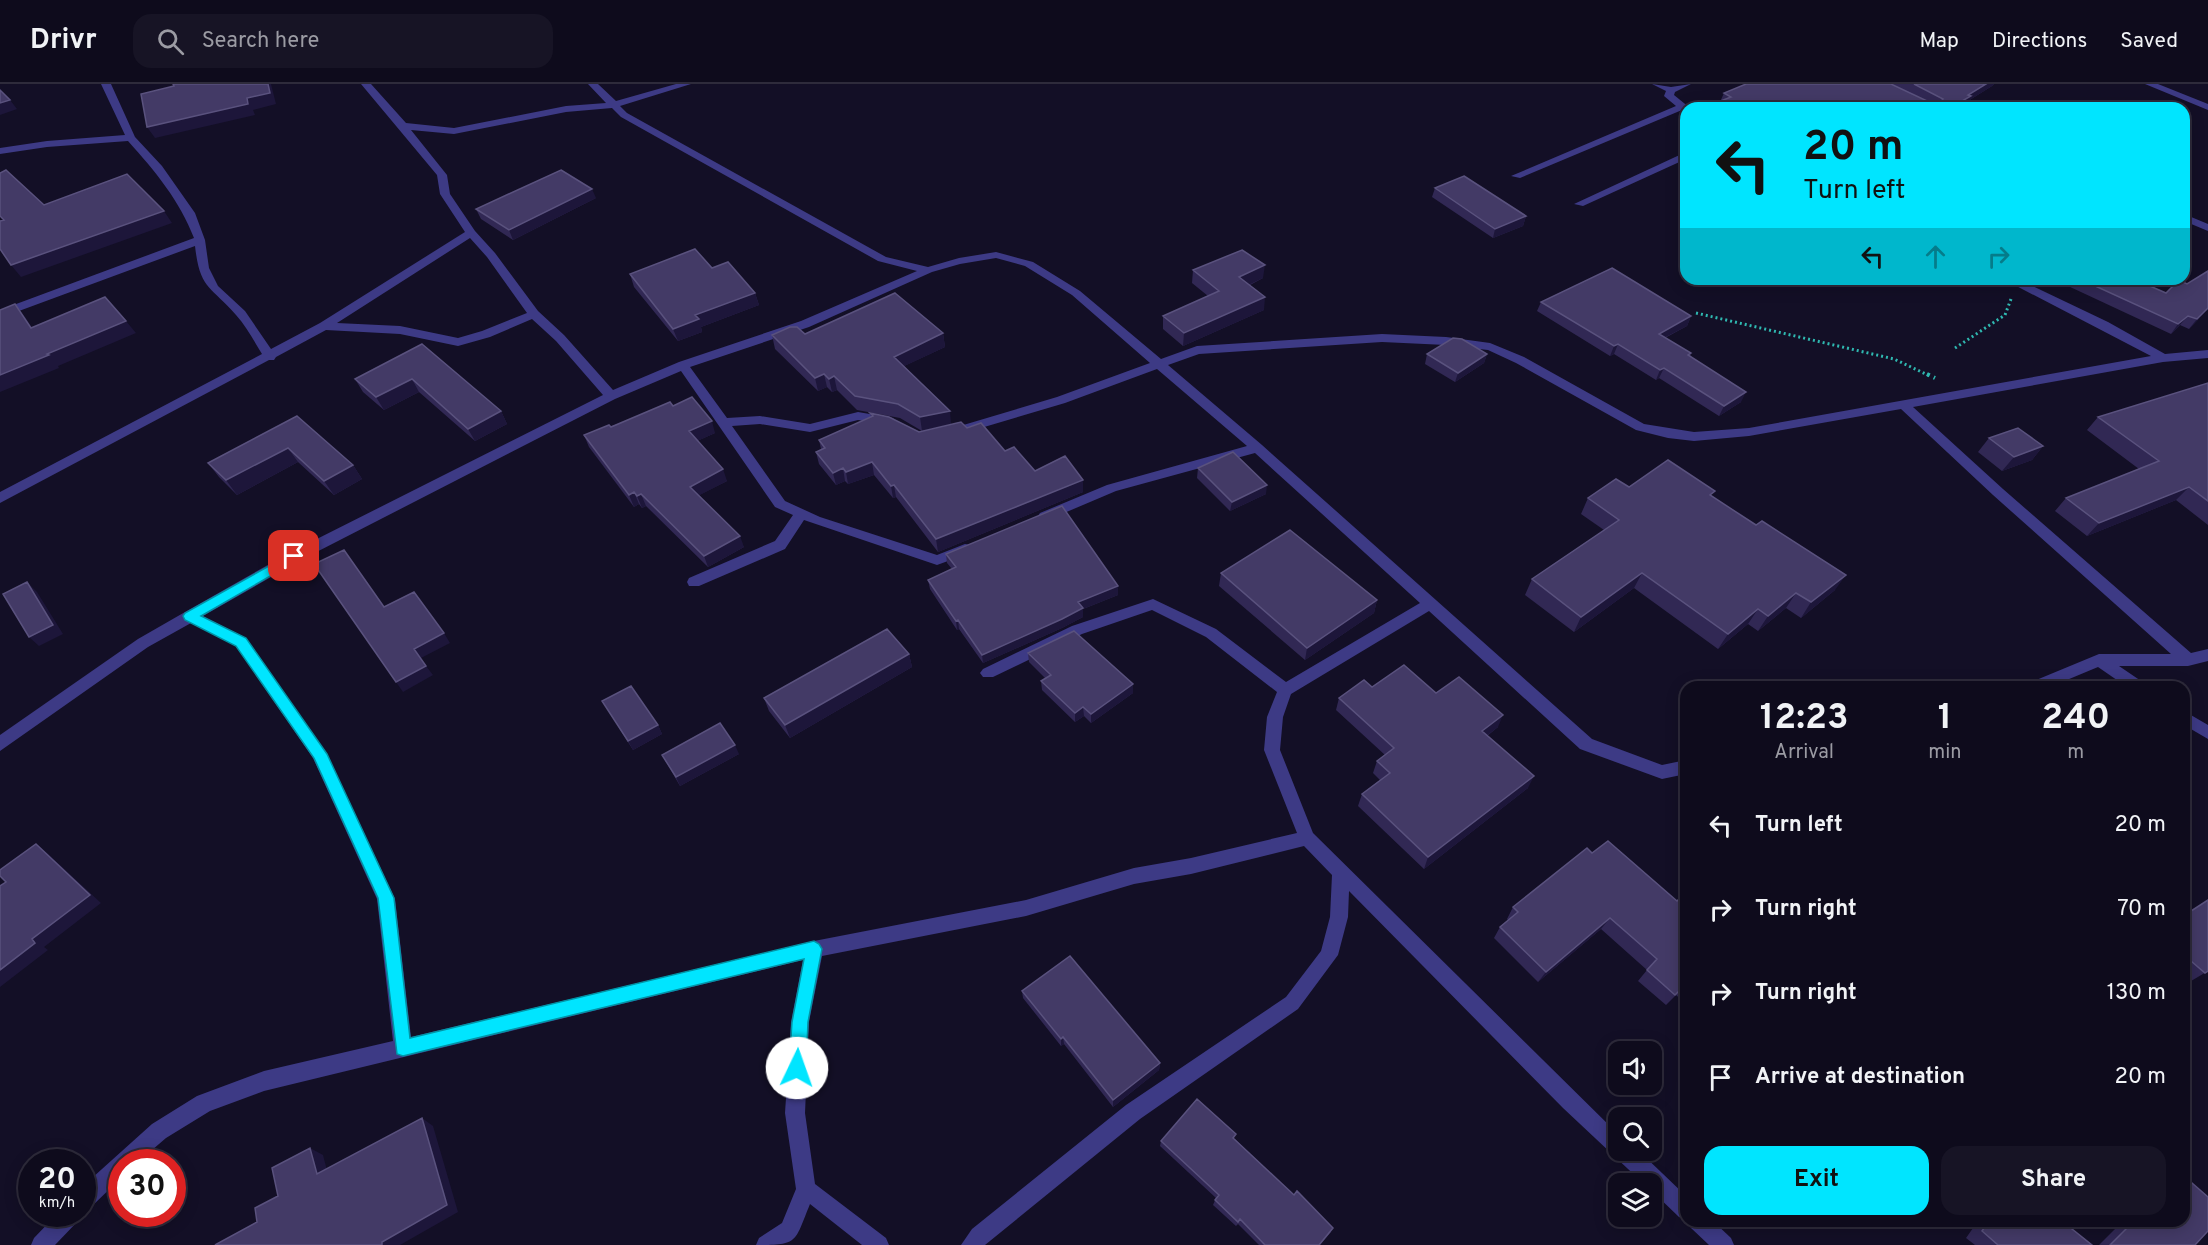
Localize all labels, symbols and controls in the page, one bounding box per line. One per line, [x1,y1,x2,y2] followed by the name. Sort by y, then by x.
[133,14,553,68] search box
[30,23,97,59] text: Drivr
[154,25,187,58] icon: search
[202,28,319,55] text: Search here
[1919,28,1959,55] text: Map
[1992,28,2087,55] text: Directions
[2120,28,2178,55] text: Saved
[1803,122,1904,175] text: 20 m
[1704,126,1782,204] icon: left
[1803,174,1905,208] text: Turn left
[1856,240,1889,273] icon: left
[1919,240,1952,273] icon: ahead
[1982,240,2015,273] icon: right
[268,530,319,581] pin
[277,539,310,572] icon: arrive
[1760,696,1849,742] text: 12:23
[1938,696,1952,742] text: 1
[2041,696,2110,742] text: 240
[1774,740,1834,766] text: Arrival
[1928,740,1962,766] text: min
[2067,740,2084,766] text: m
[1704,809,1737,842] icon: left
[1755,812,1843,839] text: Turn left
[2115,812,2166,839] text: 20 m
[1704,893,1737,926] icon: right
[1755,896,1857,923] text: Turn right
[2117,896,2166,923] text: 70 m
[1704,977,1737,1010] icon: right
[1755,980,1857,1007] text: Turn right
[2107,980,2166,1007] text: 130 m
[765,1036,829,1100] position arrow
[1608,1041,1662,1227] map controls
[1608,1041,1662,1095] button: sound
[1704,1061,1737,1094] icon: arrive
[1755,1064,1965,1091] text: Arrive at destination
[2115,1064,2166,1091] text: 20 m
[1608,1107,1662,1161] button: search
[1704,1146,1929,1215] button: Exit
[1941,1146,2166,1215] button: Share
[108,1149,186,1227] speed limit sign: 30
[38,1162,76,1199] text: 20
[1608,1173,1662,1227] button: layers
[39,1194,75,1213] text: km/h

